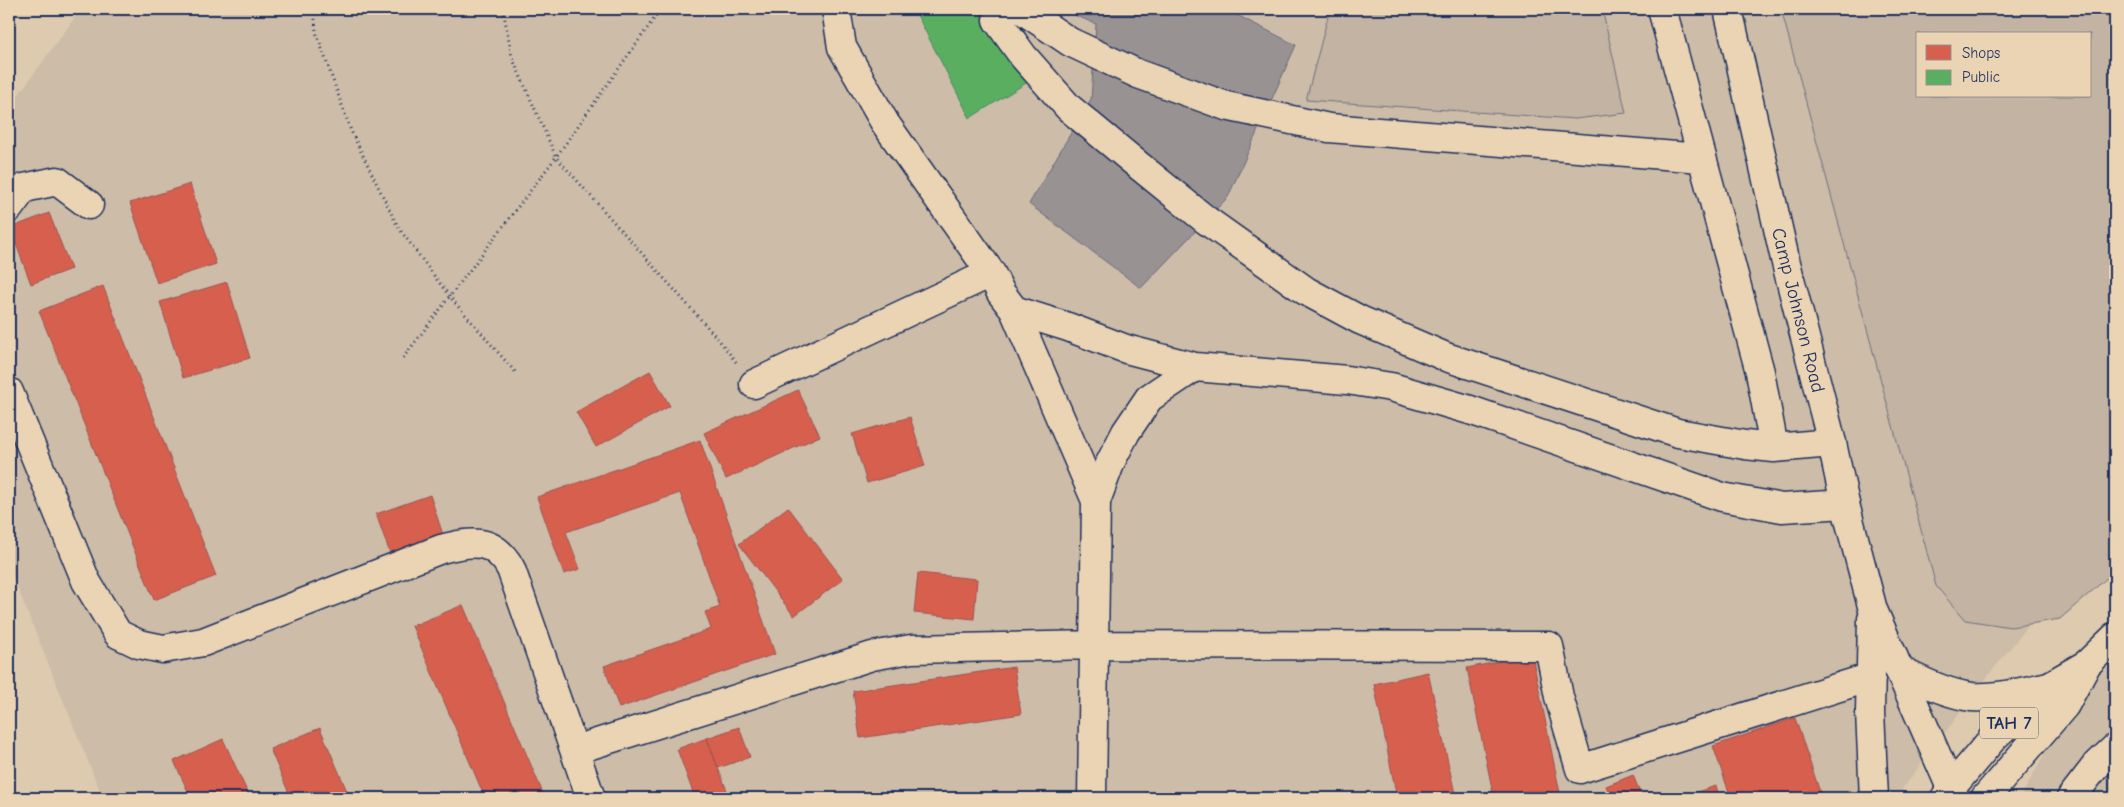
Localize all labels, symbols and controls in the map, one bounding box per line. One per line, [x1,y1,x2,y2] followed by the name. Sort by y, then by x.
[1916,32,2092,98] legend
[1962,44,2000,62] text: Shops
[1962,68,2000,86] text: Public
[1767,226,1829,395] street label: Camp Johnson Road
[1980,708,2038,738] road number: TAH 7

